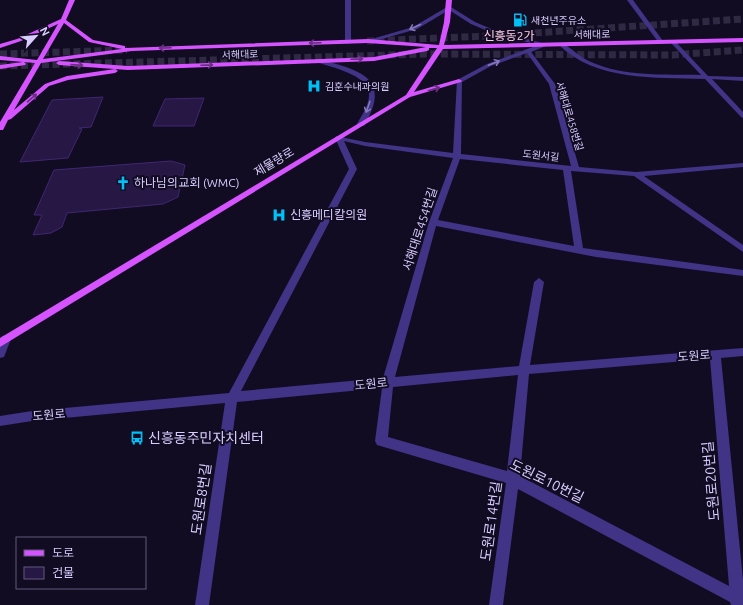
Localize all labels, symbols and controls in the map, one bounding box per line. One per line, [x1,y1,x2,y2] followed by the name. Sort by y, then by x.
[512,12,528,28] fuel station icon: 새천년주유소
[531,15,586,26] place label: 새천년주유소
[16,16,56,56] north arrow
[409,24,421,31] one-way arrow
[38,25,52,38] text: N
[484,29,534,42] district label: 신흥동2가
[574,29,611,40] street label: 서해대로
[309,39,322,46] one-way arrow
[159,44,172,51] one-way arrow
[221,48,259,61] street label: 서해대로
[350,56,363,63] one-way arrow
[487,59,499,67] one-way arrow
[70,61,83,68] one-way arrow
[200,62,213,69] one-way arrow
[306,78,322,94] hospital icon: 김훈수내과의원
[554,80,585,152] street label: 서해대로458번길
[325,81,389,92] place label: 김훈수내과의원
[427,85,440,92] one-way arrow
[27,93,38,102] one-way arrow
[364,100,372,112] one-way arrow
[251,145,296,179] street label: 제물량로
[522,148,560,163] street label: 도원서길
[115,175,131,191] church icon: 하나님의교회 (WMC)
[134,176,239,190] place label: 하나님의교회 (WMC)
[400,186,439,272] street label: 서해대로454번길
[271,207,287,223] hospital icon: 신흥메디칼의원
[290,208,367,221] place label: 신흥메디칼의원
[677,348,711,363] street label: 도원로
[354,375,388,392] street label: 도원로
[32,407,66,422] street label: 도원로
[129,430,145,446] bus stop icon: 신흥동주민자치센터
[148,430,264,446] place label: 신흥동주민자치센터
[700,440,722,522] street label: 도원로20번길
[507,456,587,506] street label: 도원로10번길
[188,462,214,536] street label: 도원로8번길
[477,480,505,562] street label: 도원로14번길
[16,537,146,589] legend
[52,546,74,559] text: 도로
[52,566,74,579] text: 건물

